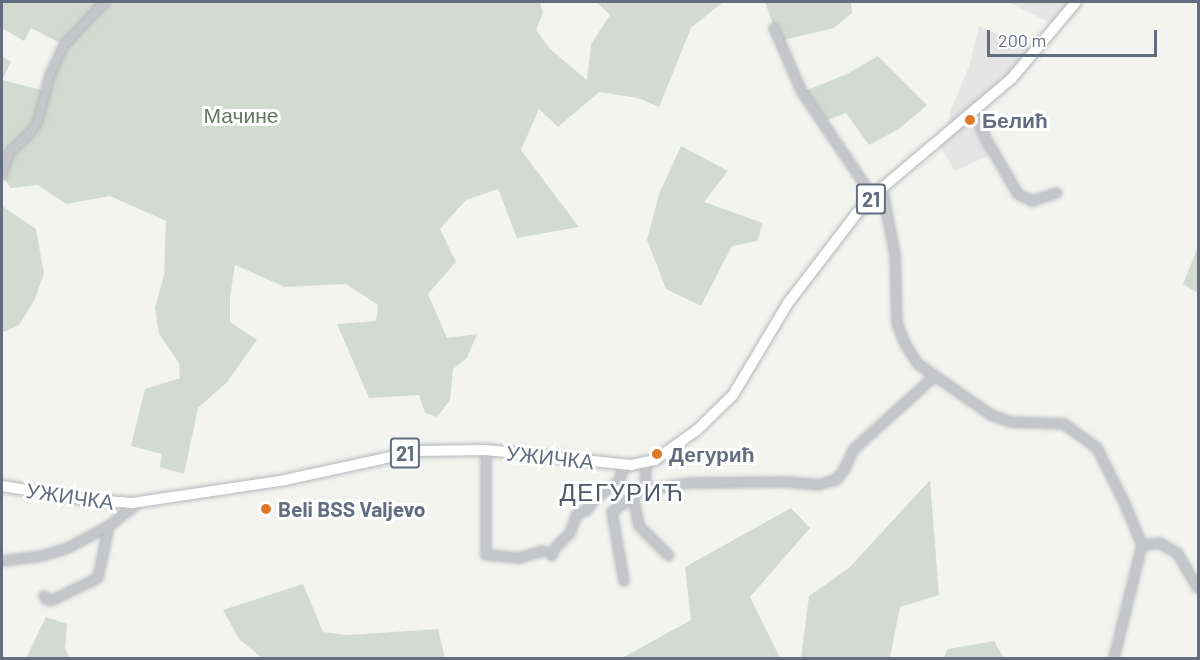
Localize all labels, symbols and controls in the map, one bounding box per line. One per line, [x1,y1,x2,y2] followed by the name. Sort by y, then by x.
[990,18,1160,56] scale bar
[998,29,1046,51] text: 200 m
[204,102,278,128] park label: Мачине
[982,107,1048,133] place label: Белић
[963,113,977,127] marker: Белић
[854,182,888,216] road number: 21
[388,436,422,470] road number: 21
[505,440,595,474] street label: УЖИЧКА
[669,441,755,467] place label: Дегурић
[650,447,664,461] marker: Дегурић
[25,477,115,515] street label: УЖИЧКА
[560,478,684,506] district label: ДЕГУРИЋ
[278,496,426,522] place label: Beli BSS Valjevo
[259,502,273,516] marker: Beli BSS Valjevo

